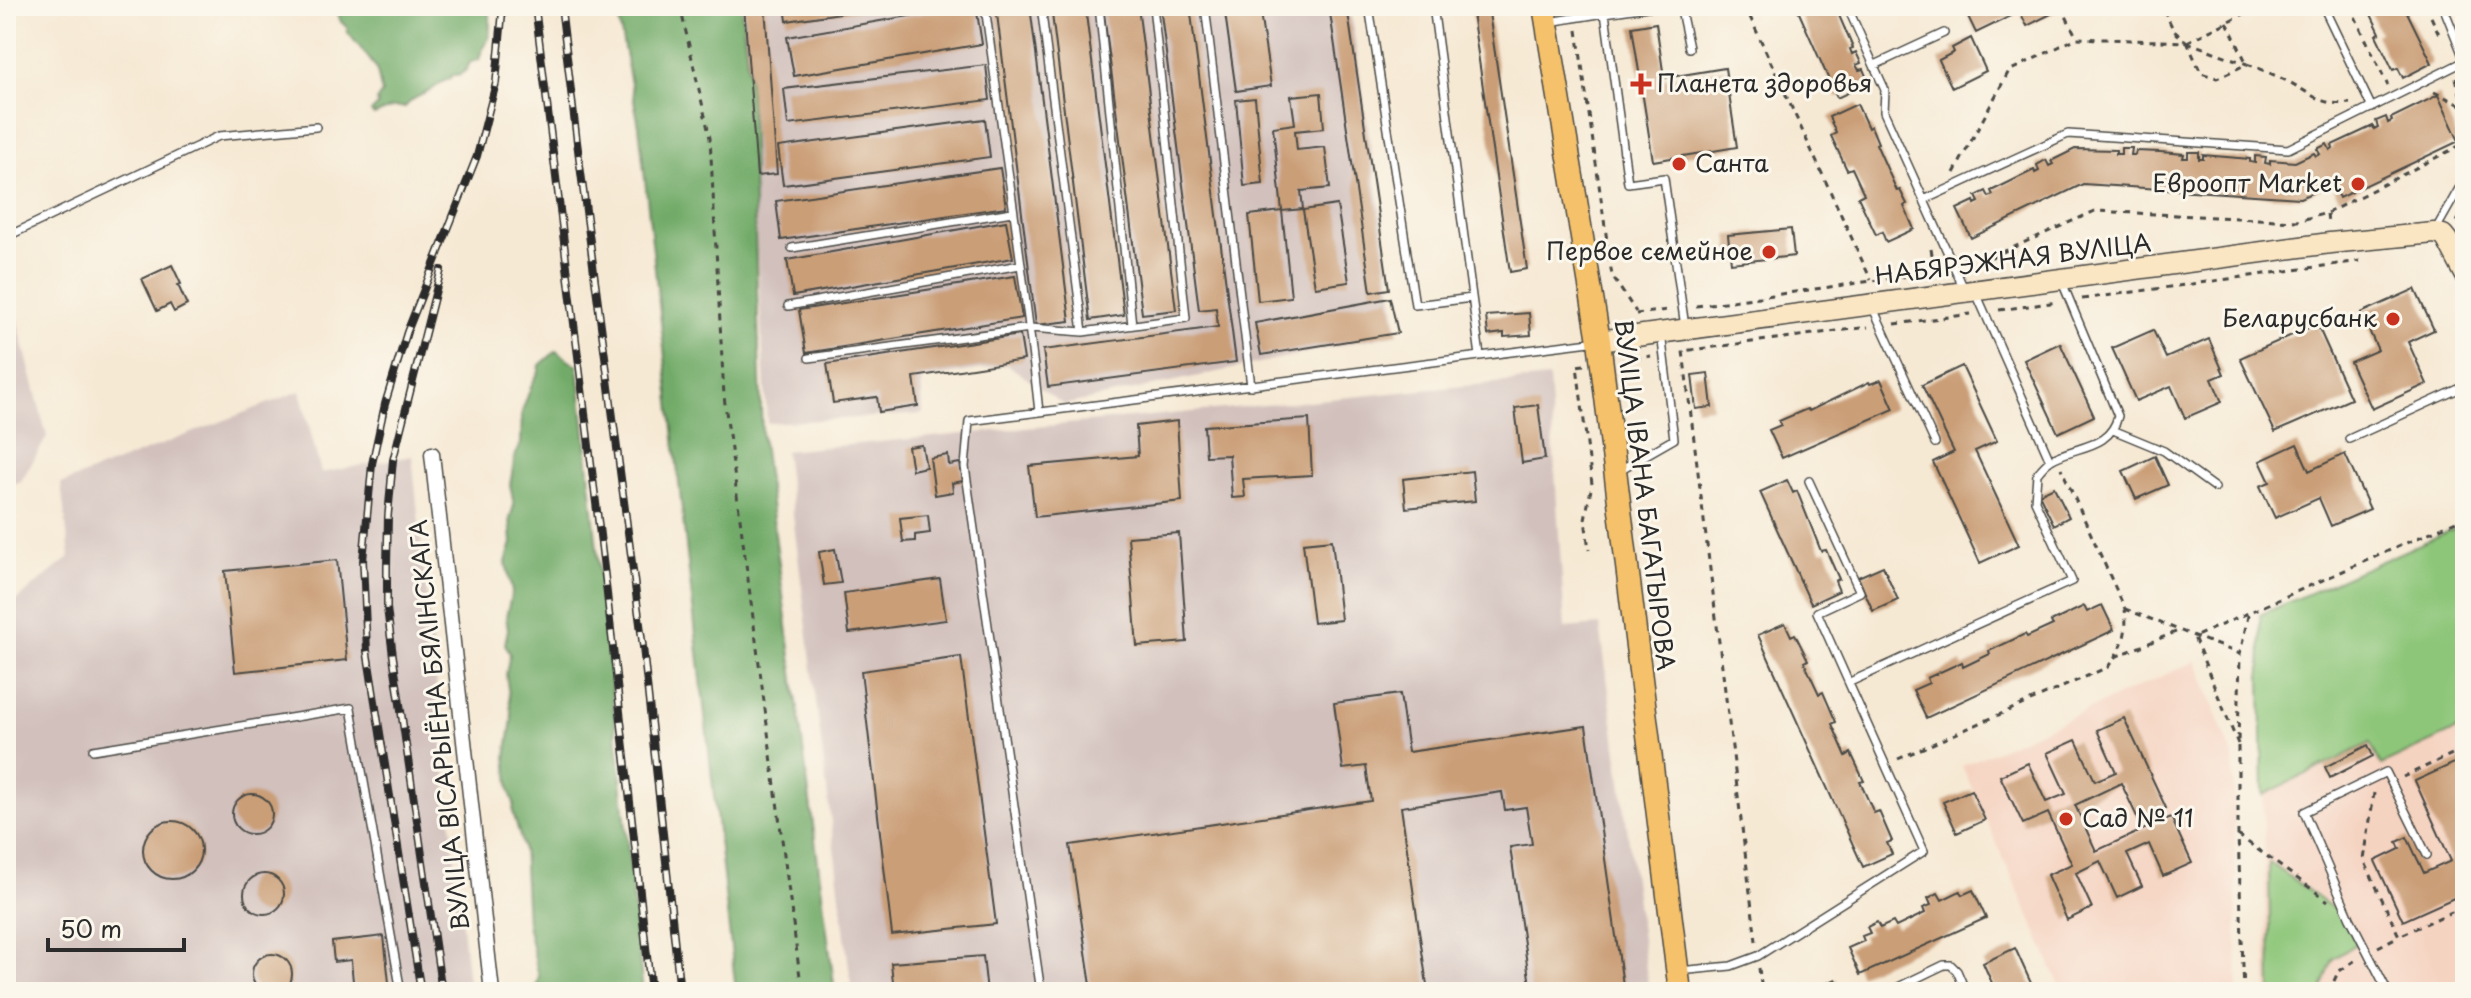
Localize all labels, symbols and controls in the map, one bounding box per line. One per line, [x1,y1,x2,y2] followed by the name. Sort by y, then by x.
[1657,64,1872,100] place label: Планета здоровья
[1632,75,1650,93] marker: Планета здоровья
[1695,144,1769,180] place label: Санта
[1670,155,1688,173] marker: Санта
[2153,164,2342,200] place label: Евроопт Market
[2349,175,2367,193] marker: Евроопт Market
[1873,223,2153,293] street label: НАБЯРЭЖНАЯ ВУЛІЦА
[1546,232,1753,268] place label: Первое семейное
[1760,243,1778,261] marker: Первое семейное
[2222,299,2378,335] place label: Беларусбанк
[2384,310,2402,328] marker: Беларусбанк
[1607,317,1685,673] street label: ВУЛІЦА ІВАНА БАГАТЫРОВА
[399,518,478,932] street label: ВУЛІЦА ВІСАРЫЁНА БЯЛІНСКАГА
[2082,799,2194,835] place label: Сад № 11
[2057,810,2075,828] marker: Сад № 11
[48,902,184,952] scale bar
[60,910,122,946] text: 50 m

